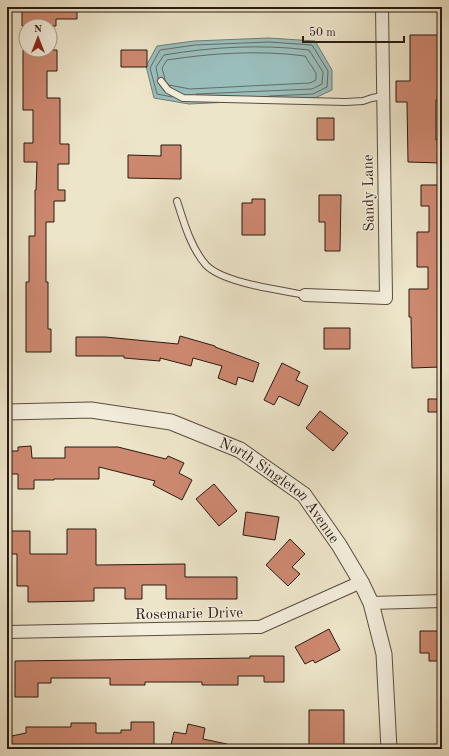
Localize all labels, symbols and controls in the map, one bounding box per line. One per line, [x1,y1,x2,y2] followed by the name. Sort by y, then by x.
[18,18,58,58] north arrow
[303,18,404,44] scale bar
[34,24,43,35] text: N
[309,26,336,39] text: 50 m
[361,154,378,232] street label: Sandy Lane
[217,436,341,546] street label: North Singleton Avenue
[135,606,243,623] street label: Rosemarie Drive

